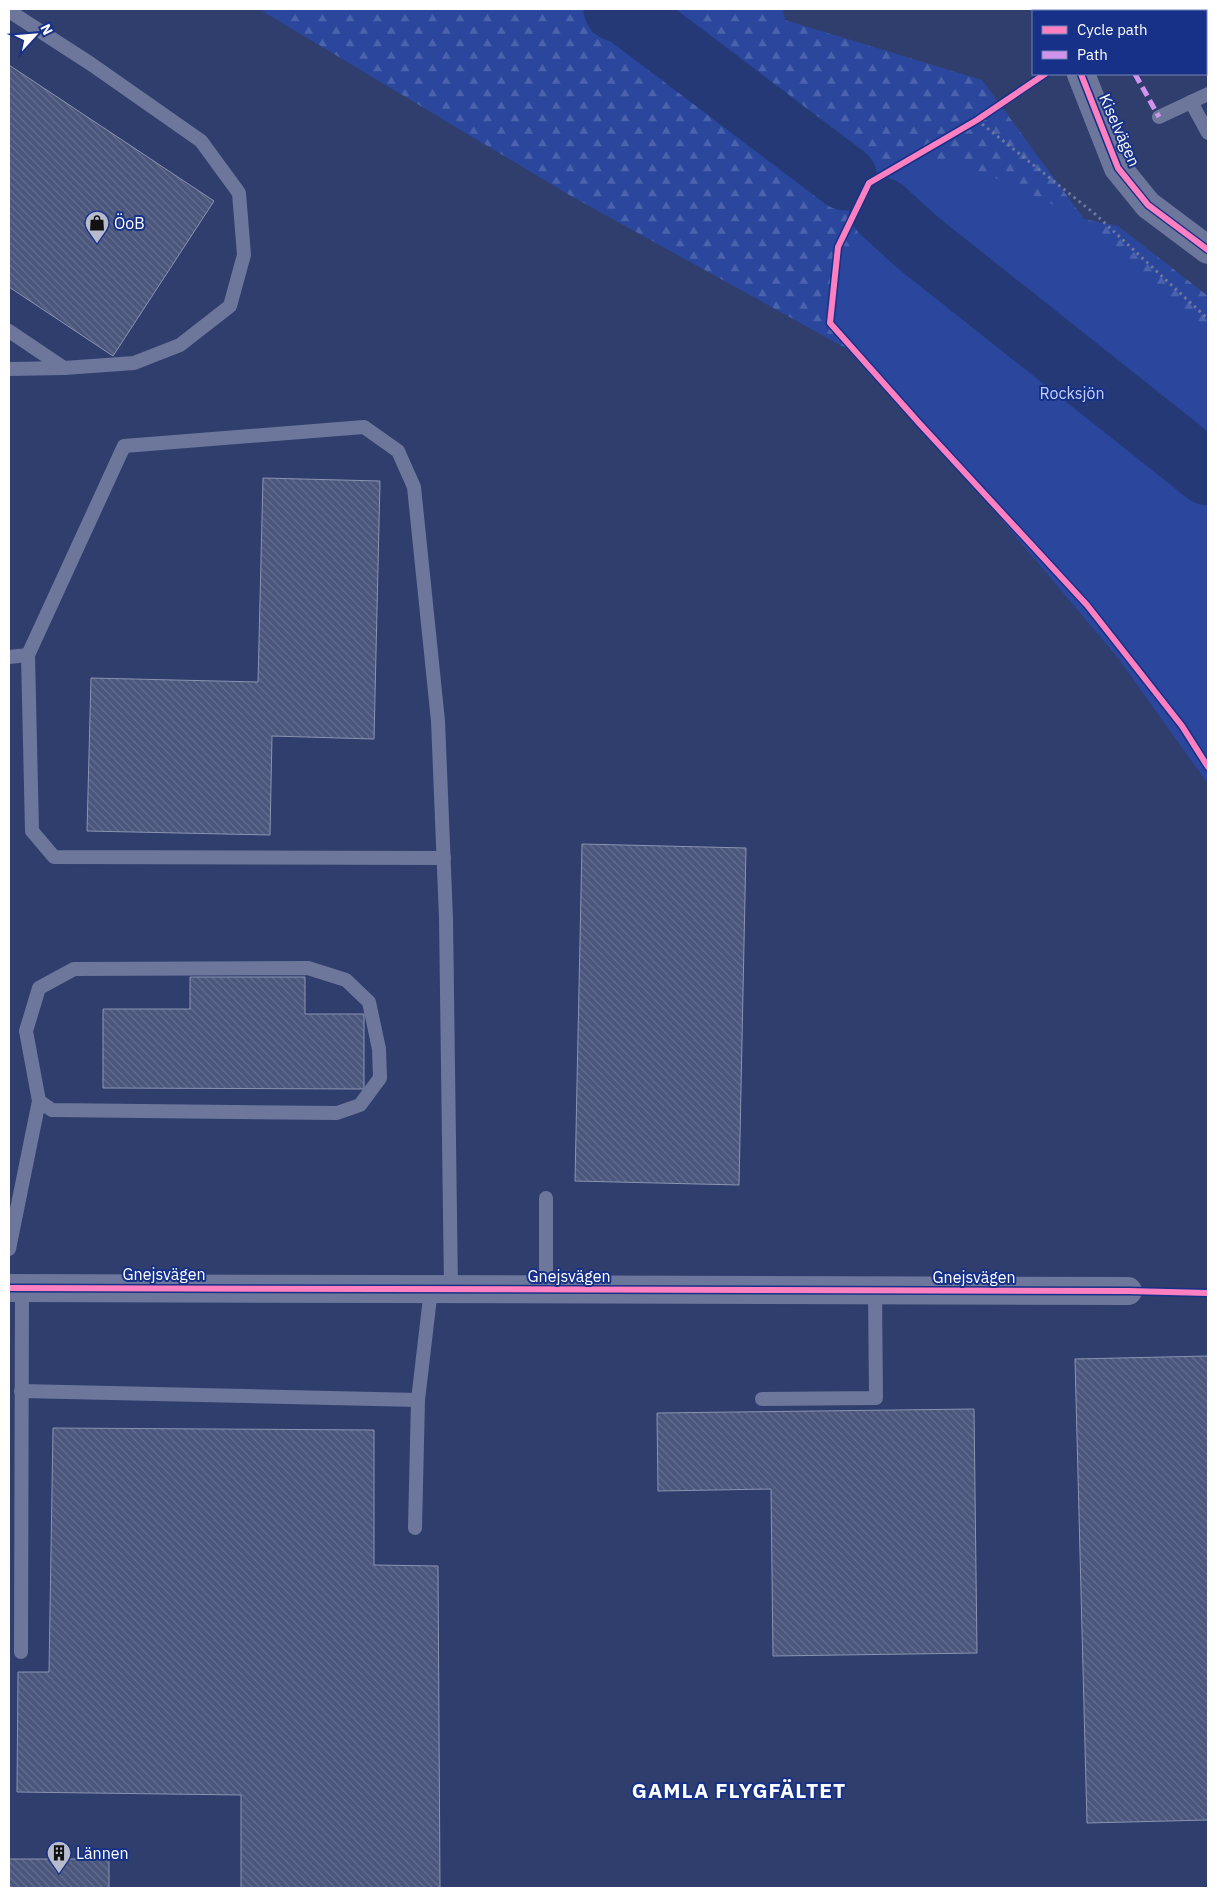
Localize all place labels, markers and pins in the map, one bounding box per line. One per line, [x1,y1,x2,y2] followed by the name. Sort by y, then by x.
[84,210,110,244] shop icon: ÖoB
[114,213,145,233] place label: ÖoB
[46,1840,72,1874] building icon: Lännen
[76,1843,129,1863] place label: Lännen

